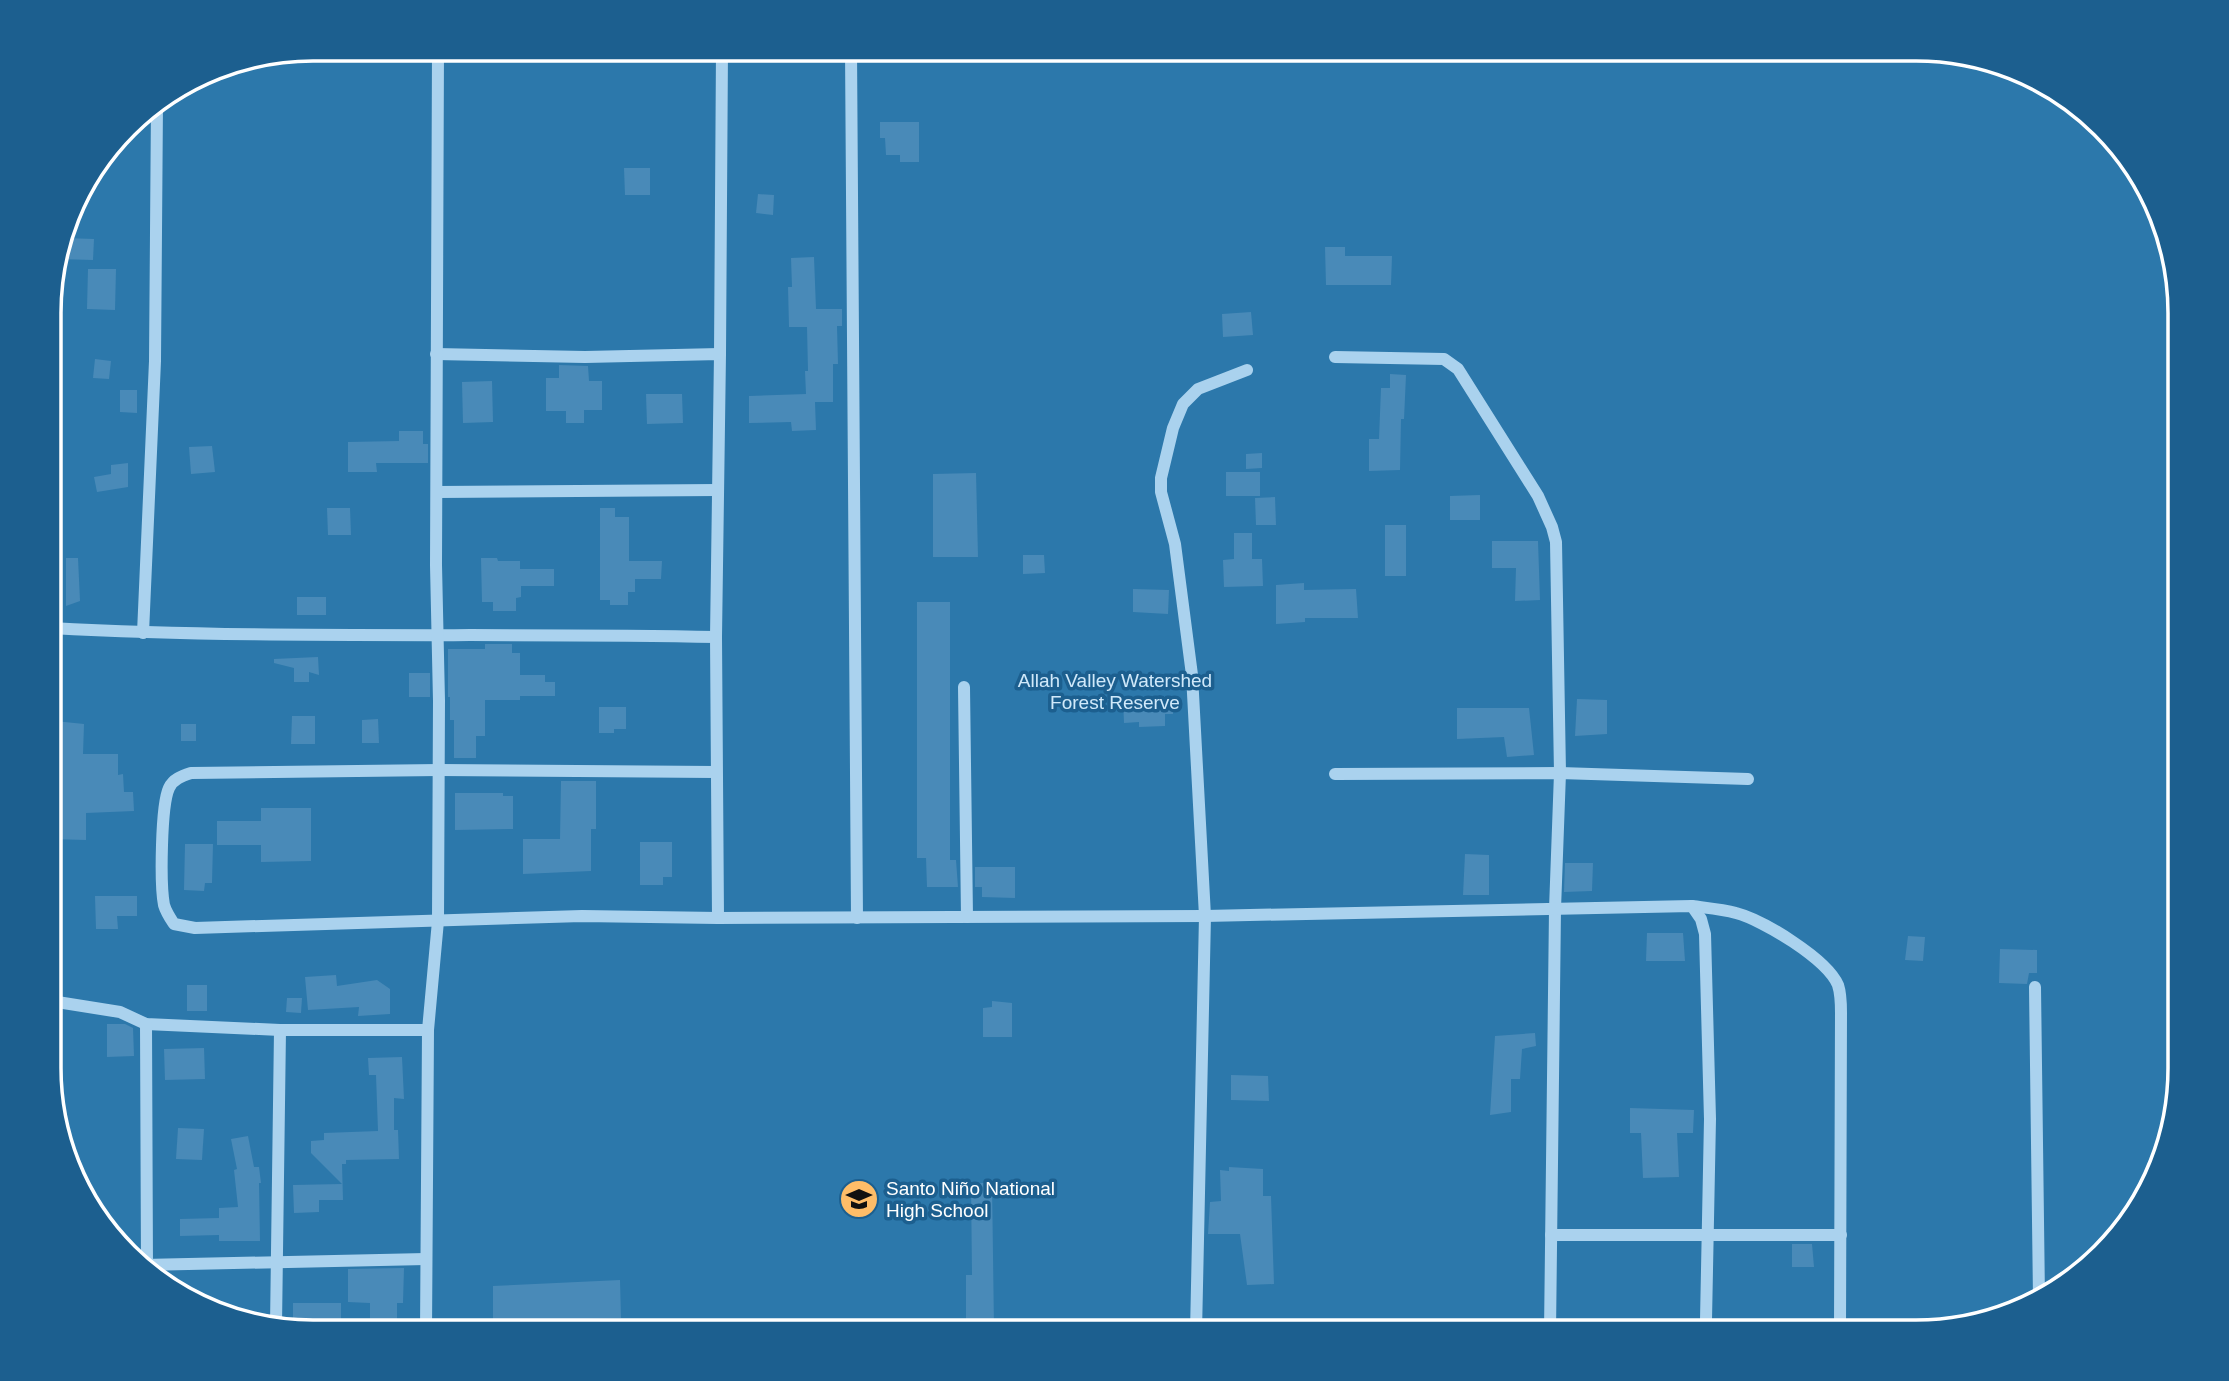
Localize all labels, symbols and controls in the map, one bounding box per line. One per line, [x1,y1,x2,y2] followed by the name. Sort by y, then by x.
[1018,670,1212,713] park label: Allah Valley Watershed Forest Reserve
[838,1178,880,1220] school or university icon: Santo Niño National High School
[886,1178,1055,1221] place label: Santo Niño National High School

